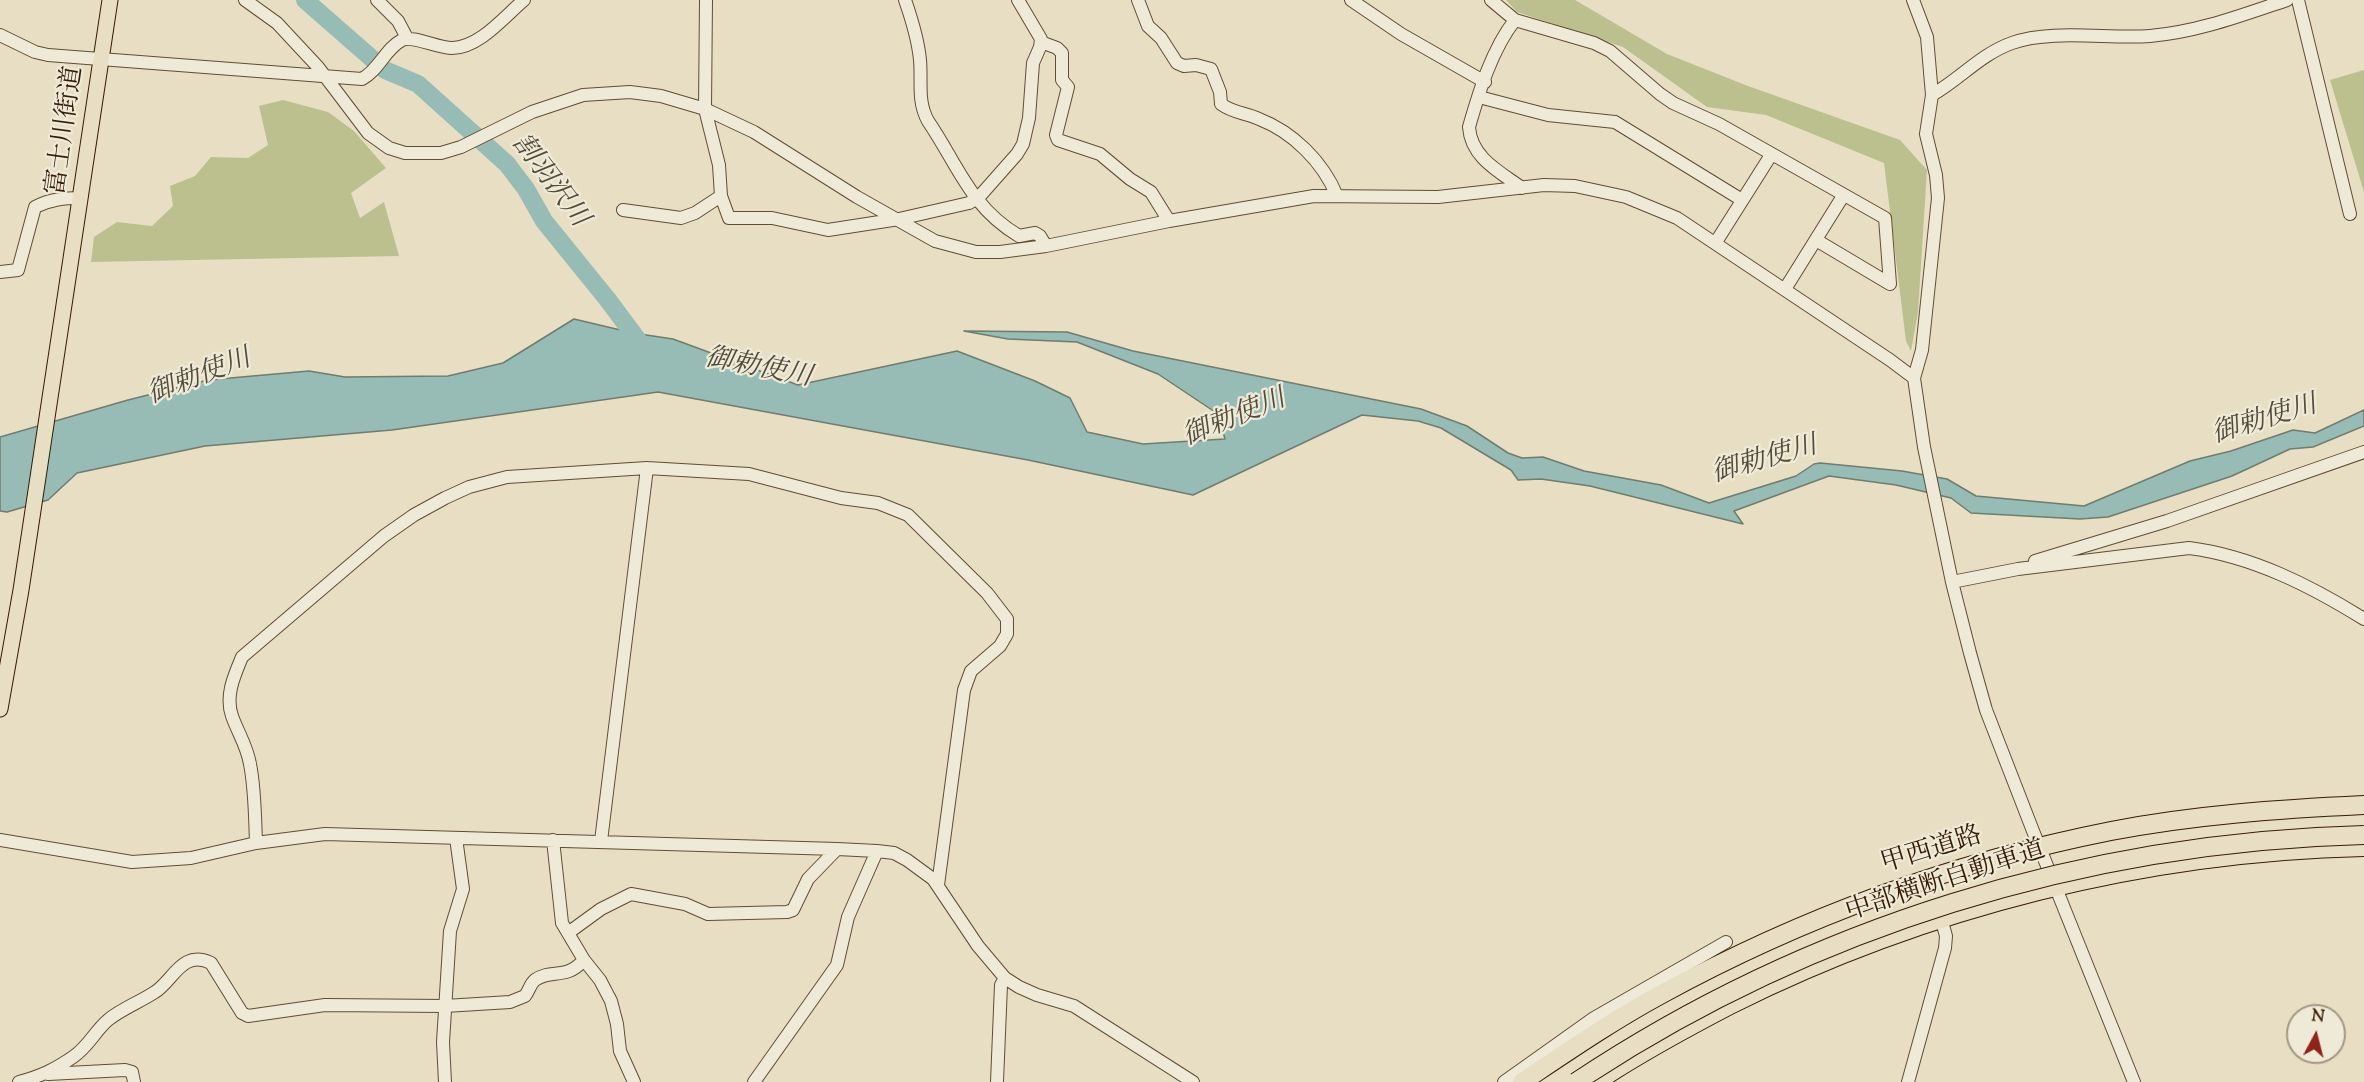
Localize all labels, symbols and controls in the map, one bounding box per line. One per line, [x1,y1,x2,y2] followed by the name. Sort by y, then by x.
[43,64,91,198] street label: 富士川街道
[503,129,593,235] water label: 割羽沢川
[702,344,814,396] water label: 御勅使川
[144,345,256,413] water label: 御勅使川
[1179,385,1291,455] water label: 御勅使川
[2209,391,2321,453] water label: 御勅使川
[1709,432,1821,492] water label: 御勅使川
[1878,822,1986,882] street label: 甲西道路
[1842,836,2050,930] street label: 中部横断自動車道
[2286,1004,2346,1064] north arrow
[2310,1005,2326,1030] text: N

